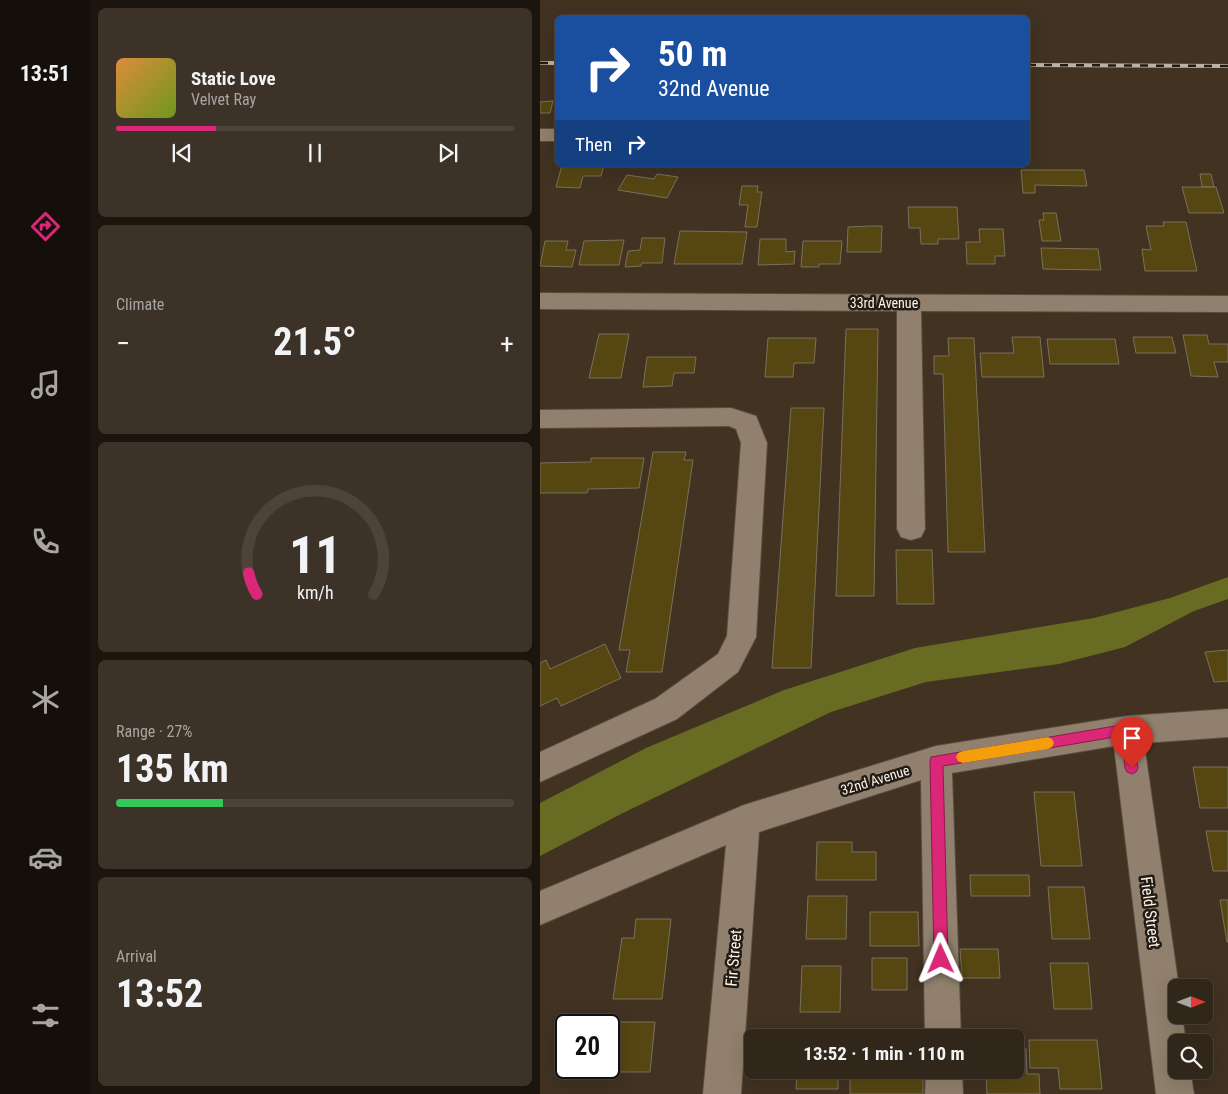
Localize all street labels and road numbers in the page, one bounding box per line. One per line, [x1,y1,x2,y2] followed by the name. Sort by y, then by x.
[850,295,919,311] street label: 33rd Avenue
[839,762,912,798] street label: 32nd Avenue
[1137,875,1164,949] street label: Field Street
[722,928,745,987] street label: Fir Street

